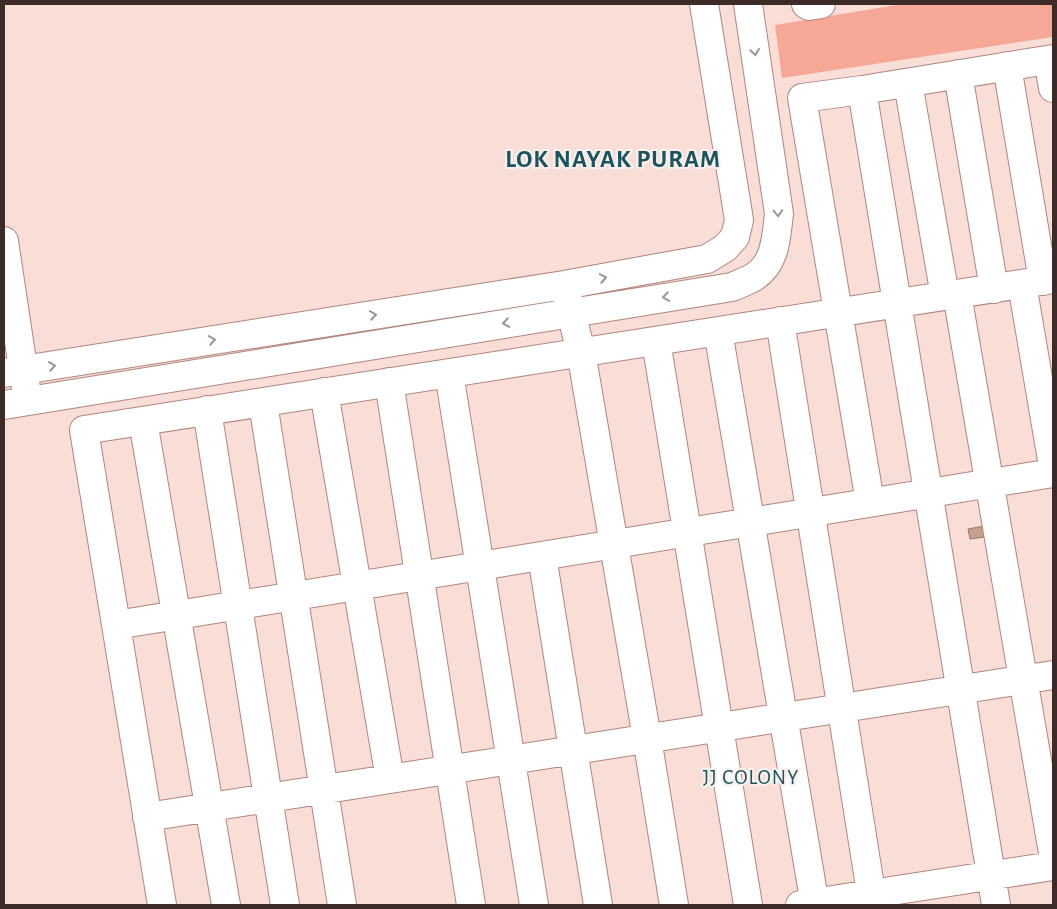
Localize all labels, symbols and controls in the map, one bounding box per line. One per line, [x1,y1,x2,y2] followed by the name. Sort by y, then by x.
[750,48,760,56] one-way arrow
[505,147,721,172] district label: LOK NAYAK PURAM
[772,209,783,217] one-way arrow
[598,274,607,284] one-way arrow
[662,292,671,302] one-way arrow
[369,310,377,321] one-way arrow
[502,318,510,328] one-way arrow
[208,336,217,346] one-way arrow
[48,361,56,371] one-way arrow
[703,767,799,788] district label: JJ COLONY

